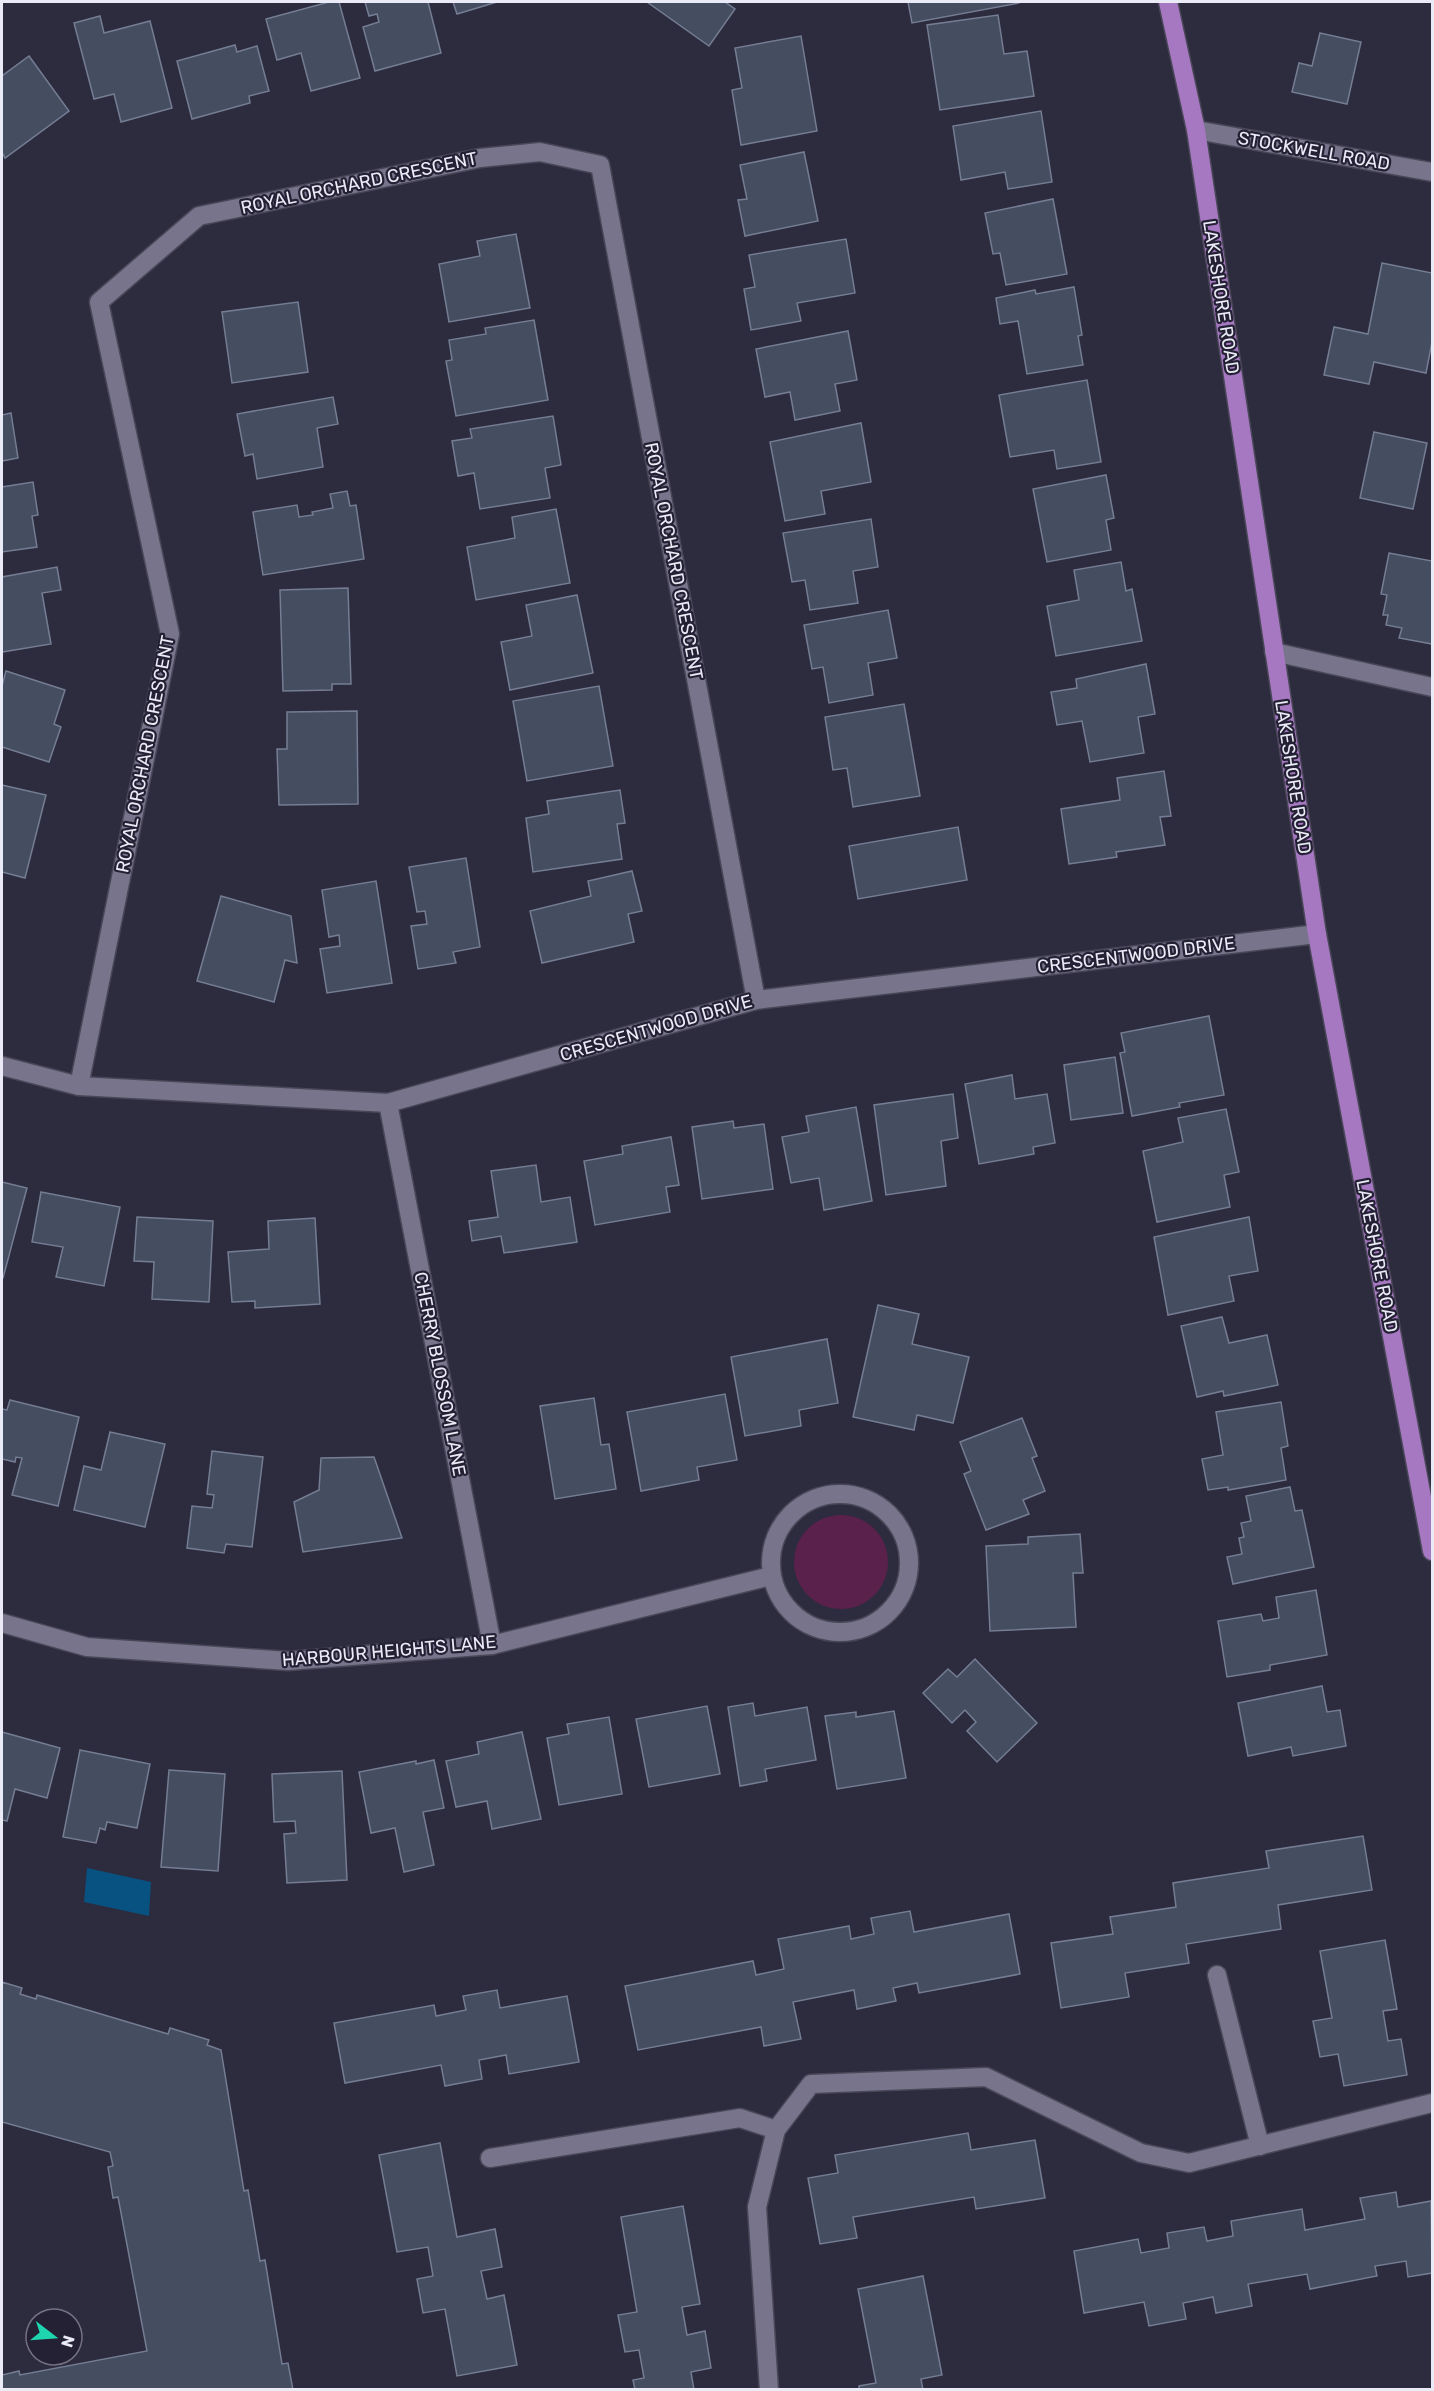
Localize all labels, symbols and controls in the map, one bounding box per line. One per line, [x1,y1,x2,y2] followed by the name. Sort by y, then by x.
[1236,127,1392,175] street label: STOCKWELL ROAD
[239,147,479,219] street label: ROYAL ORCHARD CRESCENT
[1198,219,1244,375] street label: LAKESHORE ROAD
[640,441,708,681] street label: ROYAL ORCHARD CRESCENT
[111,634,179,874] street label: ROYAL ORCHARD CRESCENT
[1270,699,1316,855] street label: LAKESHORE ROAD
[1036,932,1236,978] street label: CRESCENTWOOD DRIVE
[557,990,755,1066] street label: CRESCENTWOOD DRIVE
[1351,1178,1403,1334] street label: LAKESHORE ROAD
[409,1270,471,1478] street label: CHERRY BLOSSOM LANE
[281,1631,497,1671] street label: HARBOUR HEIGHTS LANE
[24,2307,84,2367] north arrow
[57,2333,79,2350] text: N

